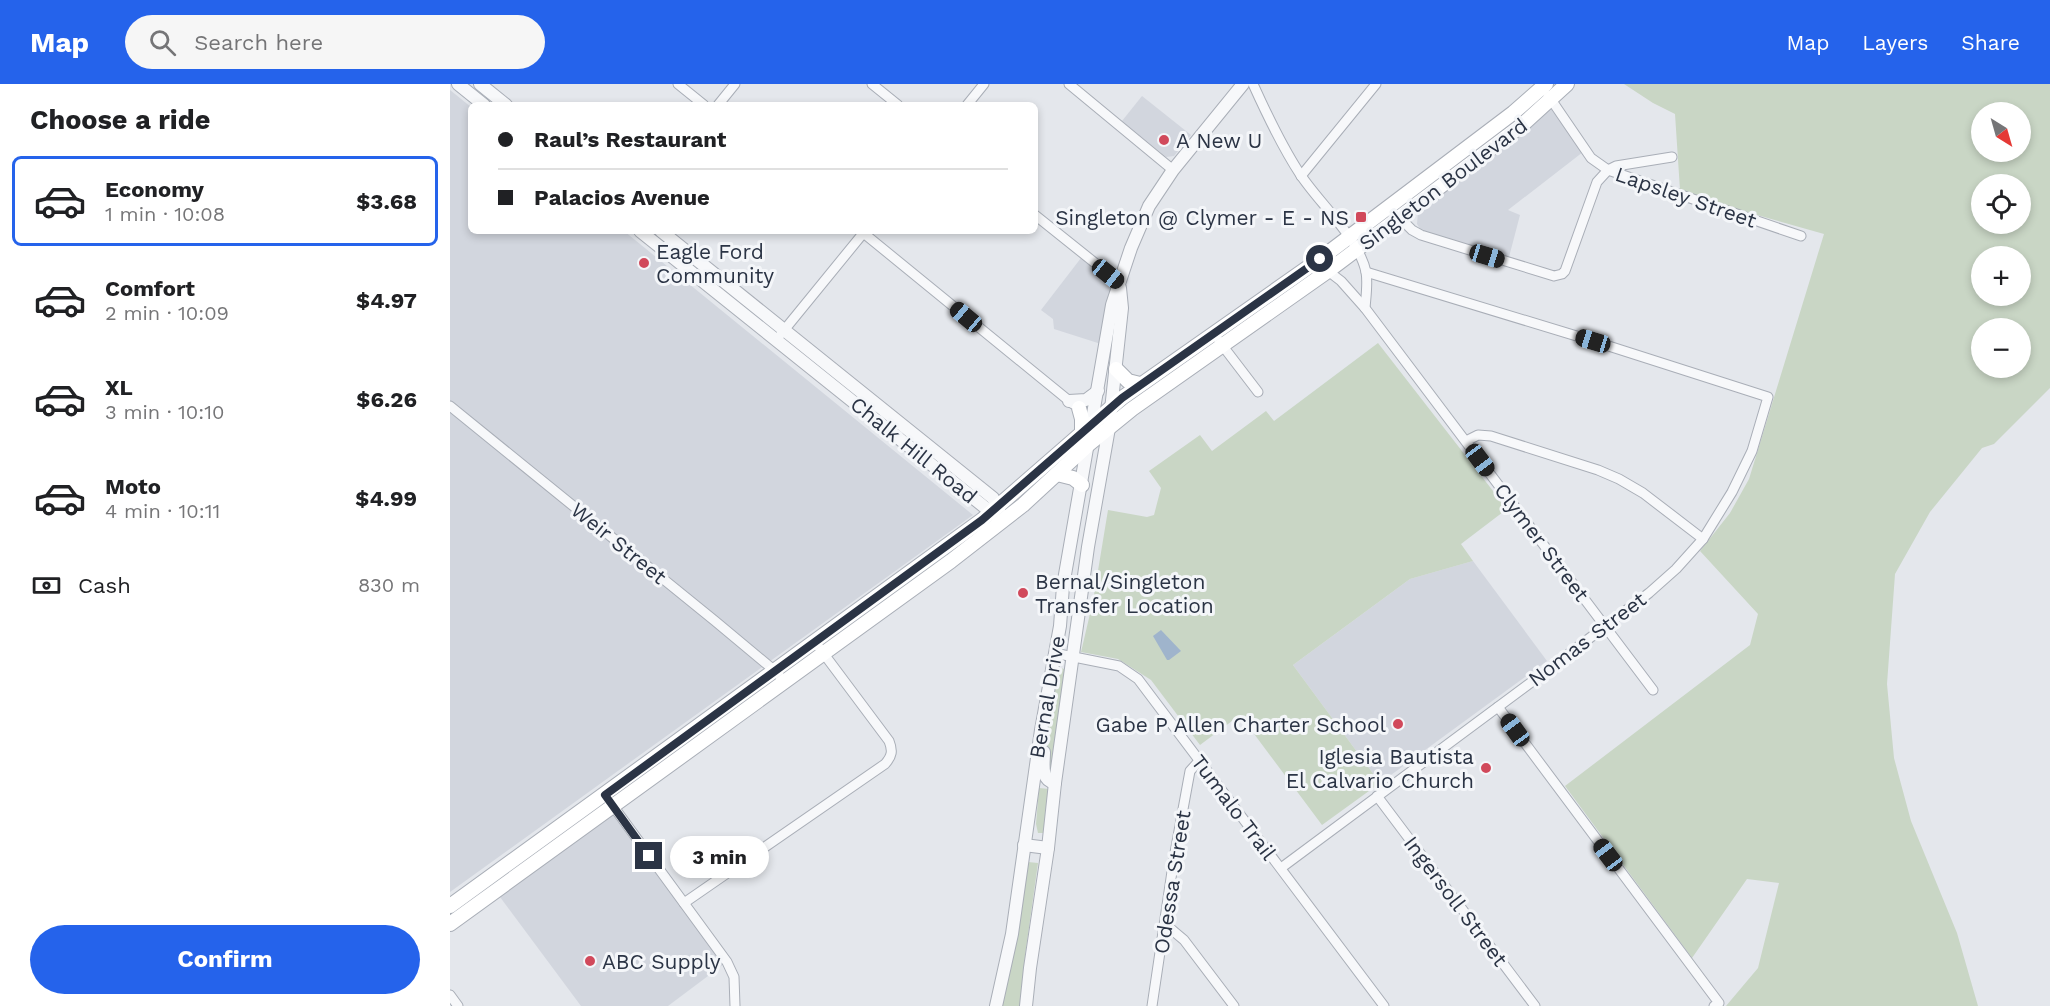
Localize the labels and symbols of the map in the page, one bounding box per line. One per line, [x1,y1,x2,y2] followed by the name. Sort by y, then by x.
[1971,102,2031,162] north arrow
[1354,113,1532,255] street label: Singleton Boulevard
[1176,128,1262,153] place label: A New U
[1157,133,1171,147] marker: A New U
[1612,161,1760,233] street label: Lapsley Street
[1055,205,1349,230] place label: Singleton @ Clymer - E - NS
[1354,210,1368,224] marker: Singleton @ Clymer - E - NS
[656,239,774,288] place label: Eagle Ford Community
[1467,242,1507,270] car
[1306,245,1333,272] route start
[637,256,651,270] marker: Eagle Ford Community
[1088,256,1128,292] car
[946,299,986,335] car
[1573,327,1613,355] car
[846,391,982,509] street label: Chalk Hill Road
[1462,440,1498,480] car
[1489,478,1595,606] street label: Clymer Street
[566,497,672,589] street label: Weir Street
[1035,569,1214,618] place label: Bernal/Singleton Transfer Location
[1016,586,1030,600] marker: Bernal/Singleton Transfer Location
[1523,586,1651,691] street label: Nomas Street
[1024,634,1070,760] street label: Bernal Drive
[1497,710,1533,750] car
[1096,712,1387,737] place label: Gabe P Allen Charter School
[1391,717,1405,731] marker: Gabe P Allen Charter School
[1286,744,1474,793] place label: Iglesia Bautista El Calvario Church
[1186,749,1282,865] street label: Tumalo Trail
[1479,761,1493,775] marker: Iglesia Bautista El Calvario Church
[1148,808,1196,956] street label: Odessa Street
[1399,831,1513,971] street label: Ingersoll Street
[670,835,769,877] callout: 3 min
[1590,835,1626,875] car
[635,842,662,869] route end
[602,949,721,974] place label: ABC Supply
[583,954,597,968] marker: ABC Supply

